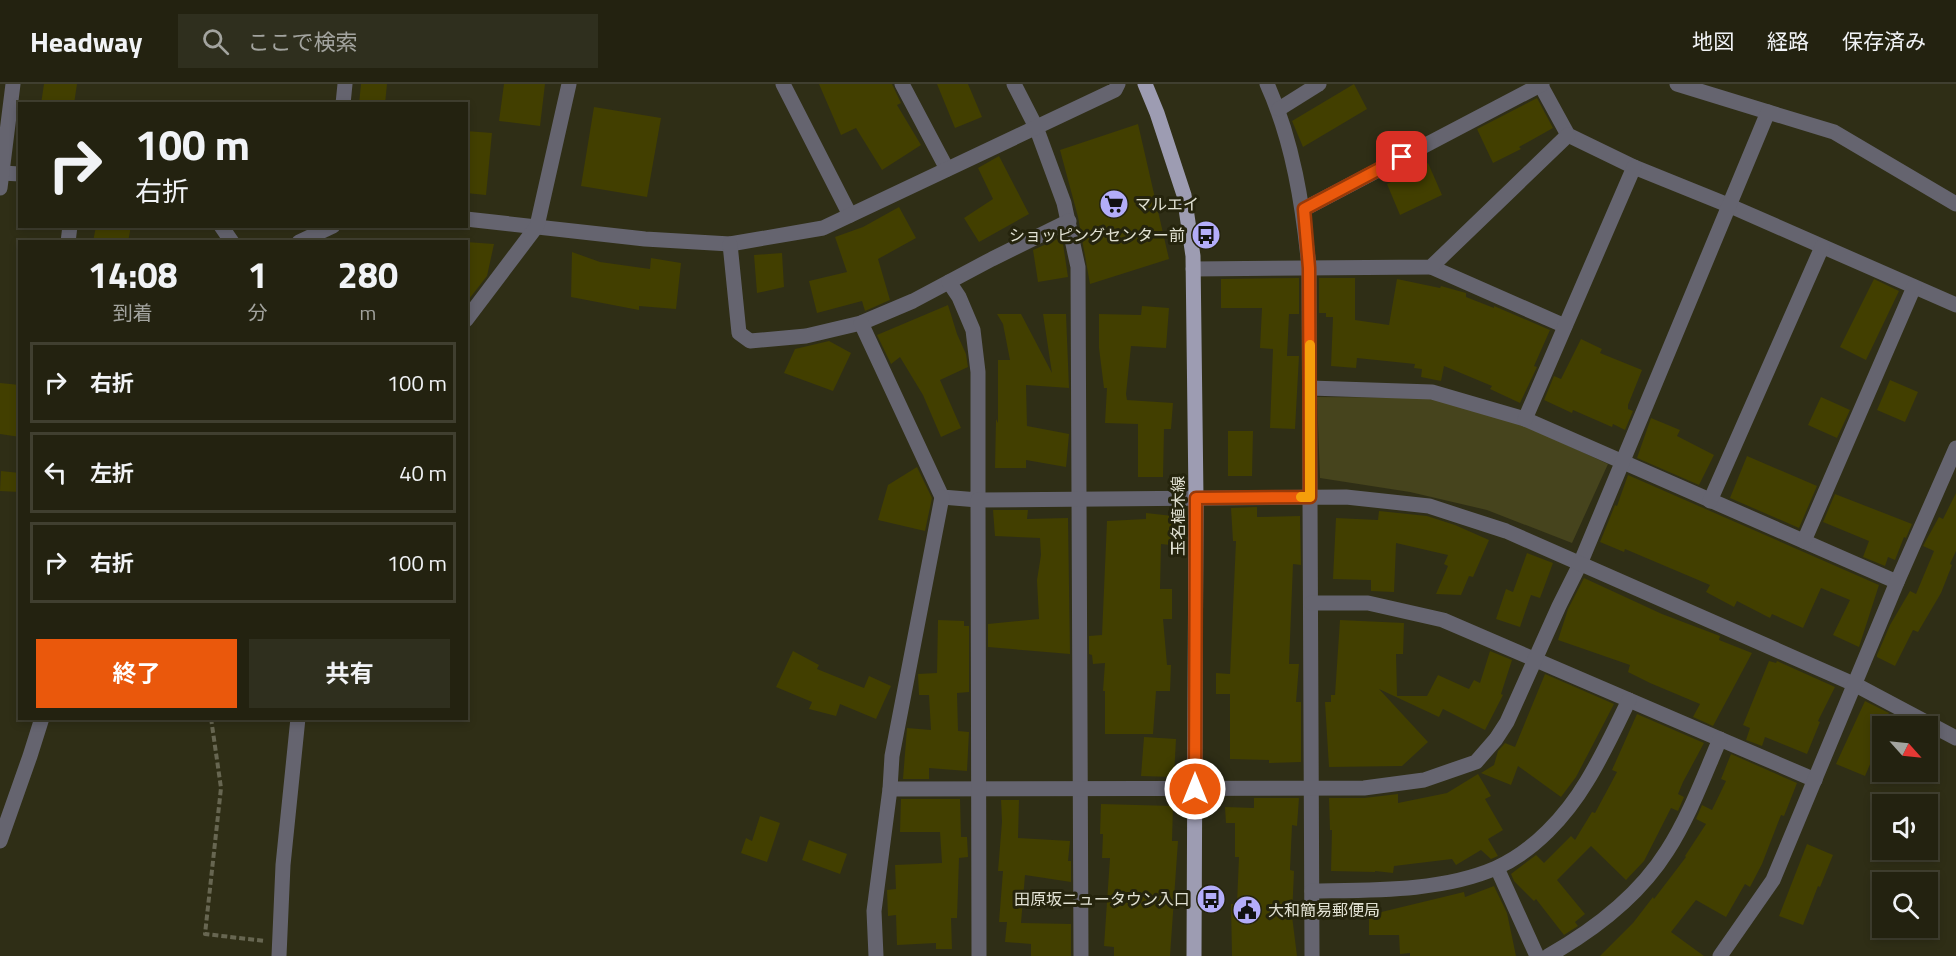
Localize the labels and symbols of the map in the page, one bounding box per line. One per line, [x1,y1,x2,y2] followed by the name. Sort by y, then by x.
[1376,131,1427,182] pin
[1098,188,1130,220] supermarket icon: マルエイ
[1135,192,1199,216] place label: マルエイ
[1190,219,1222,251] bus stop icon: ショッピングセンター前
[1009,223,1185,247] place label: ショッピングセンター前
[1166,476,1190,556] street label: 玉名植木線
[1872,716,1938,782] north arrow
[1163,757,1227,821] position arrow
[1195,883,1227,915] bus stop icon: 田原坂ニュータウン入口
[1014,887,1190,911] place label: 田原坂ニュータウン入口
[1231,894,1263,926] public building icon: 大和簡易郵便局
[1268,898,1380,922] place label: 大和簡易郵便局

